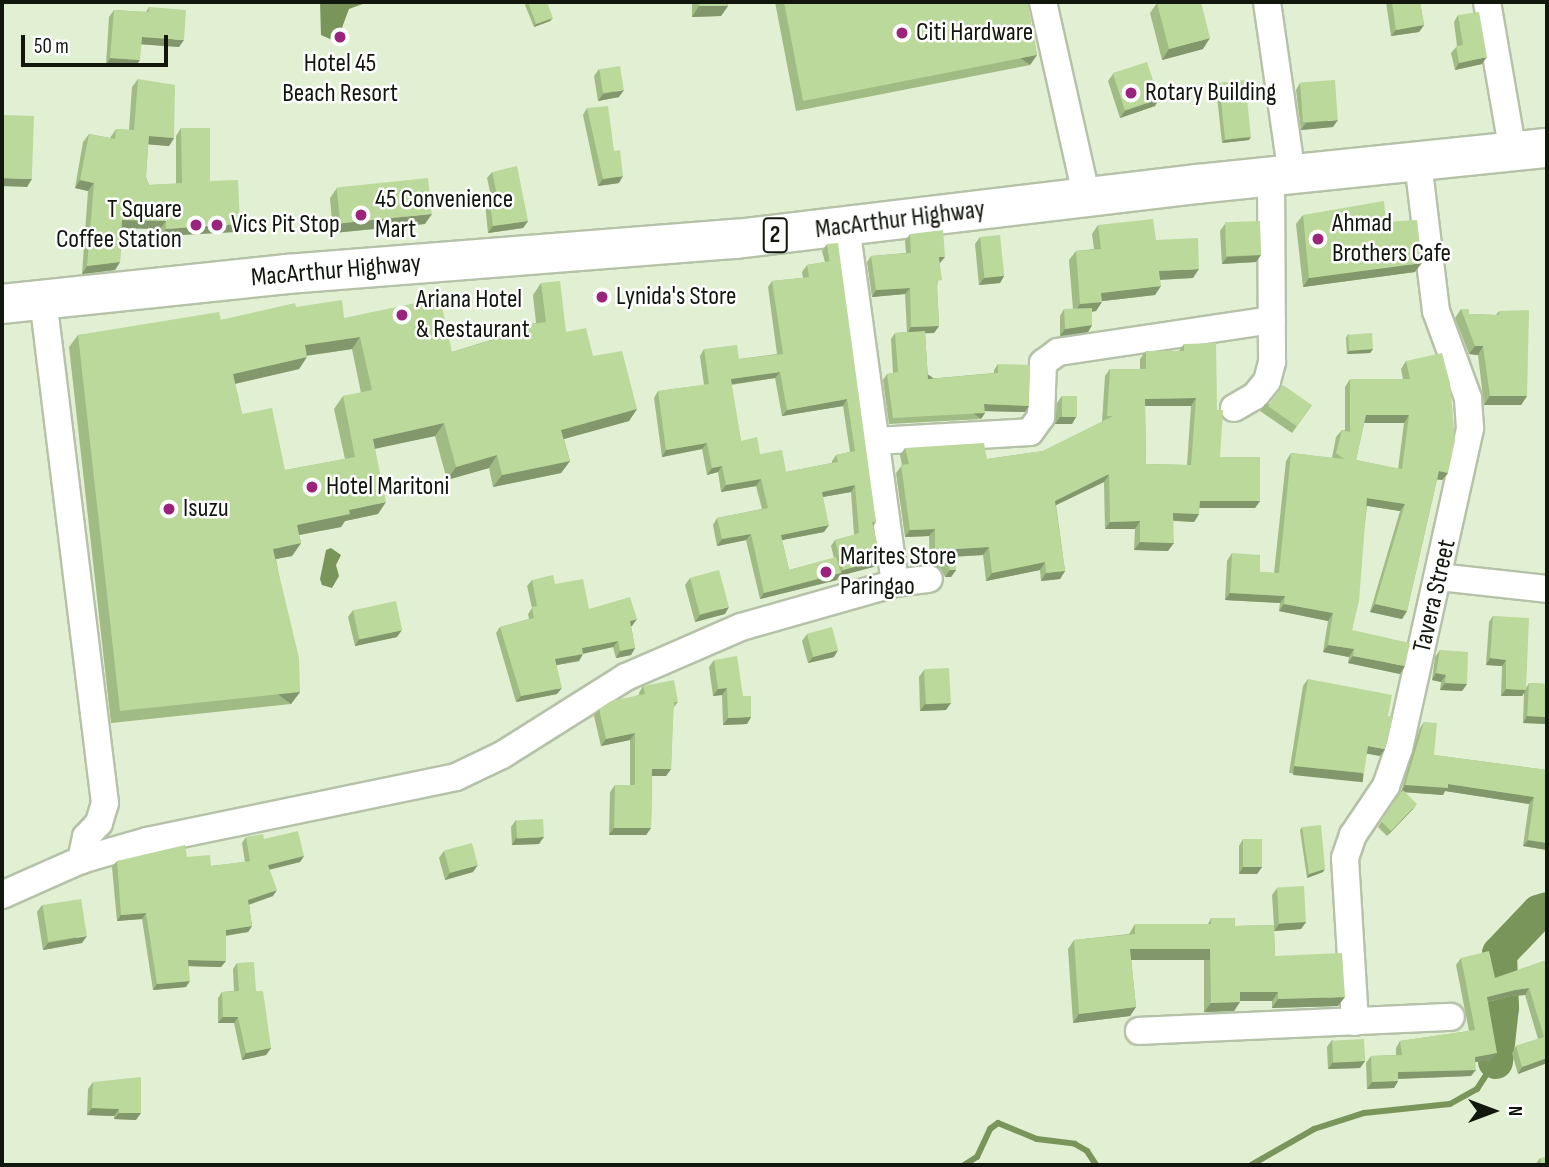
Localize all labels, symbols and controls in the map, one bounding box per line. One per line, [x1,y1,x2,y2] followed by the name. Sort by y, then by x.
[916,17,1033,49] place label: Citi Hardware
[24,21,172,65] scale bar
[894,25,910,41] marker: Citi Hardware
[332,29,348,45] marker: Hotel 45 Beach Resort
[34,34,69,59] text: 50 m
[282,48,398,110] place label: Hotel 45 Beach Resort
[1145,77,1276,109] place label: Rotary Building
[1123,85,1139,101] marker: Rotary Building
[375,184,513,246] place label: 45 Convenience Mart
[56,194,182,256] place label: T Square Coffee Station
[814,194,986,246] street label: MacArthur Highway
[353,207,369,223] marker: 45 Convenience Mart
[1332,208,1451,270] place label: Ahmad Brothers Cafe
[231,209,340,241] place label: Vics Pit Stop
[761,214,789,256] road number: 2
[188,217,204,233] marker: T Square Coffee Station
[209,217,225,233] marker: Vics Pit Stop
[1310,231,1326,247] marker: Ahmad Brothers Cafe
[250,248,422,294] street label: MacArthur Highway
[616,281,737,313] place label: Lynida's Store
[416,284,530,346] place label: Ariana Hotel & Restaurant
[594,289,610,305] marker: Lynida's Store
[394,307,410,323] marker: Ariana Hotel & Restaurant
[326,471,449,503] place label: Hotel Maritoni
[304,479,320,495] marker: Hotel Maritoni
[183,493,229,525] place label: Isuzu
[161,501,177,517] marker: Isuzu
[1407,536,1463,656] street label: Tavera Street
[840,541,957,602] place label: Marites Store Paringao
[818,564,834,580] marker: Marites Store Paringao
[1458,1076,1528,1146] north arrow
[1503,1106,1526,1116] text: N

